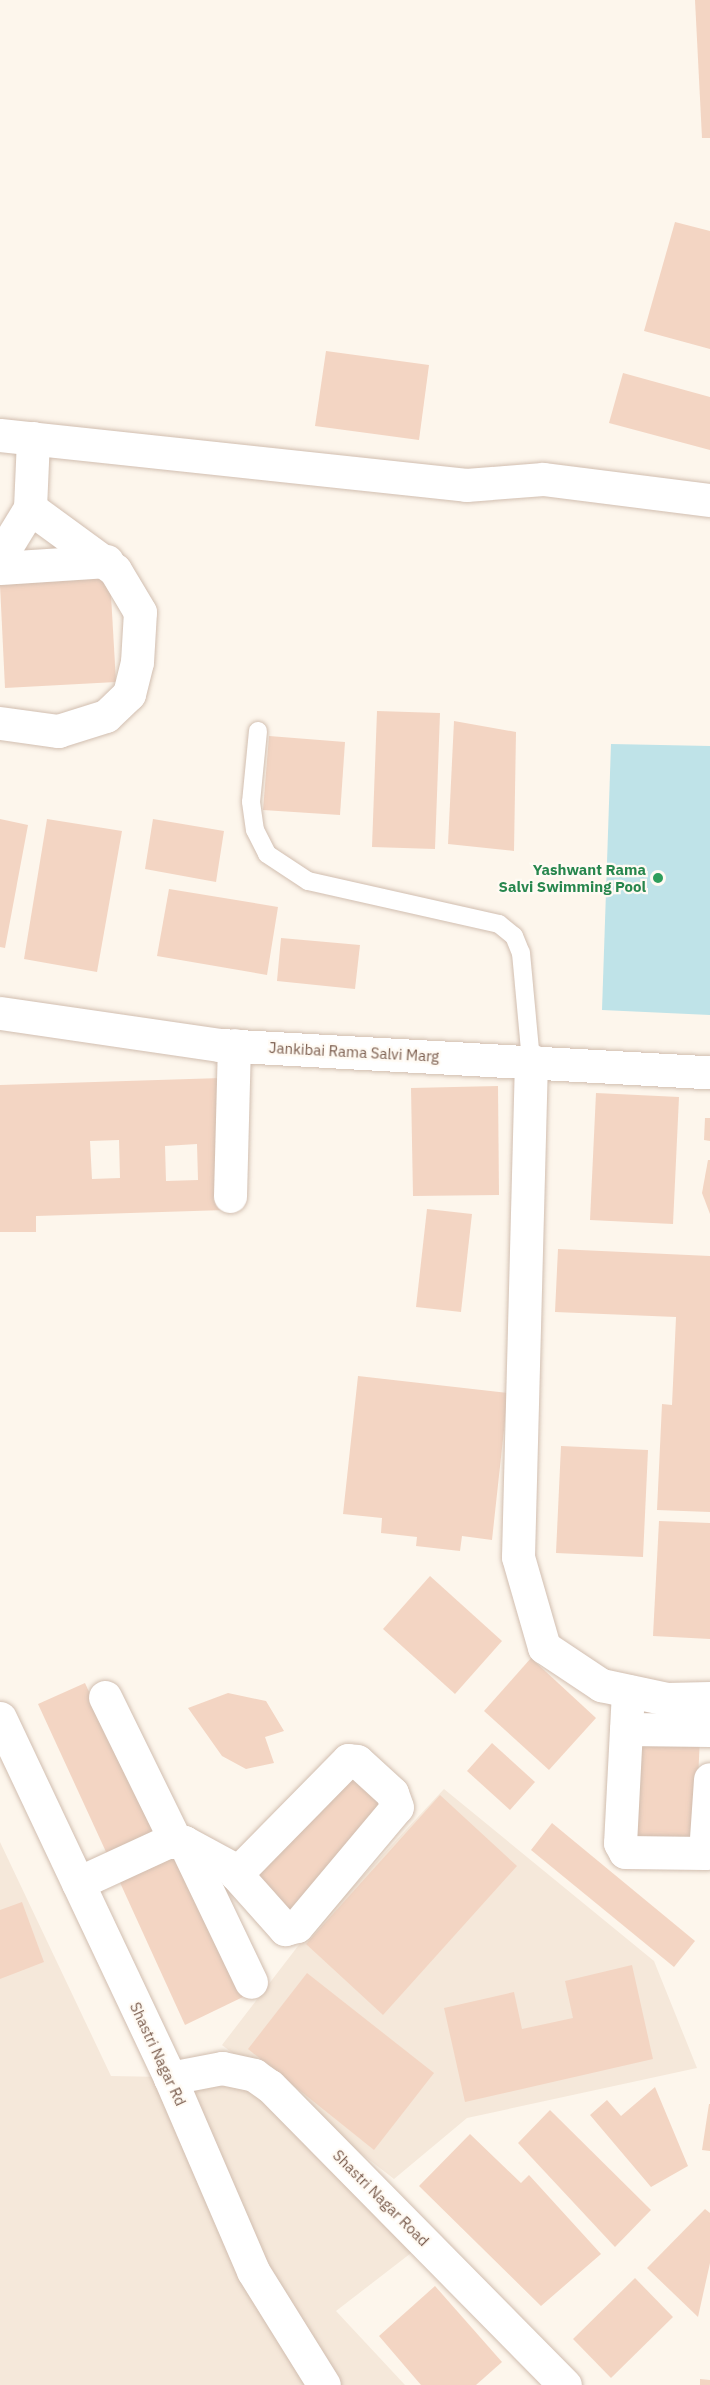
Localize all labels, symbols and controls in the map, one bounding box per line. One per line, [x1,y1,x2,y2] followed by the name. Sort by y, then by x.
[499,860,646,895] place label: Yashwant Rama Salvi Swimming Pool
[651,871,665,885] marker: Yashwant Rama Salvi Swimming Pool
[268,1039,440,1065] street label: Jankibai Rama Salvi Marg
[126,1999,190,2109] street label: Shastri Nagar Rd
[329,2146,433,2250] street label: Shastri Nagar Road

